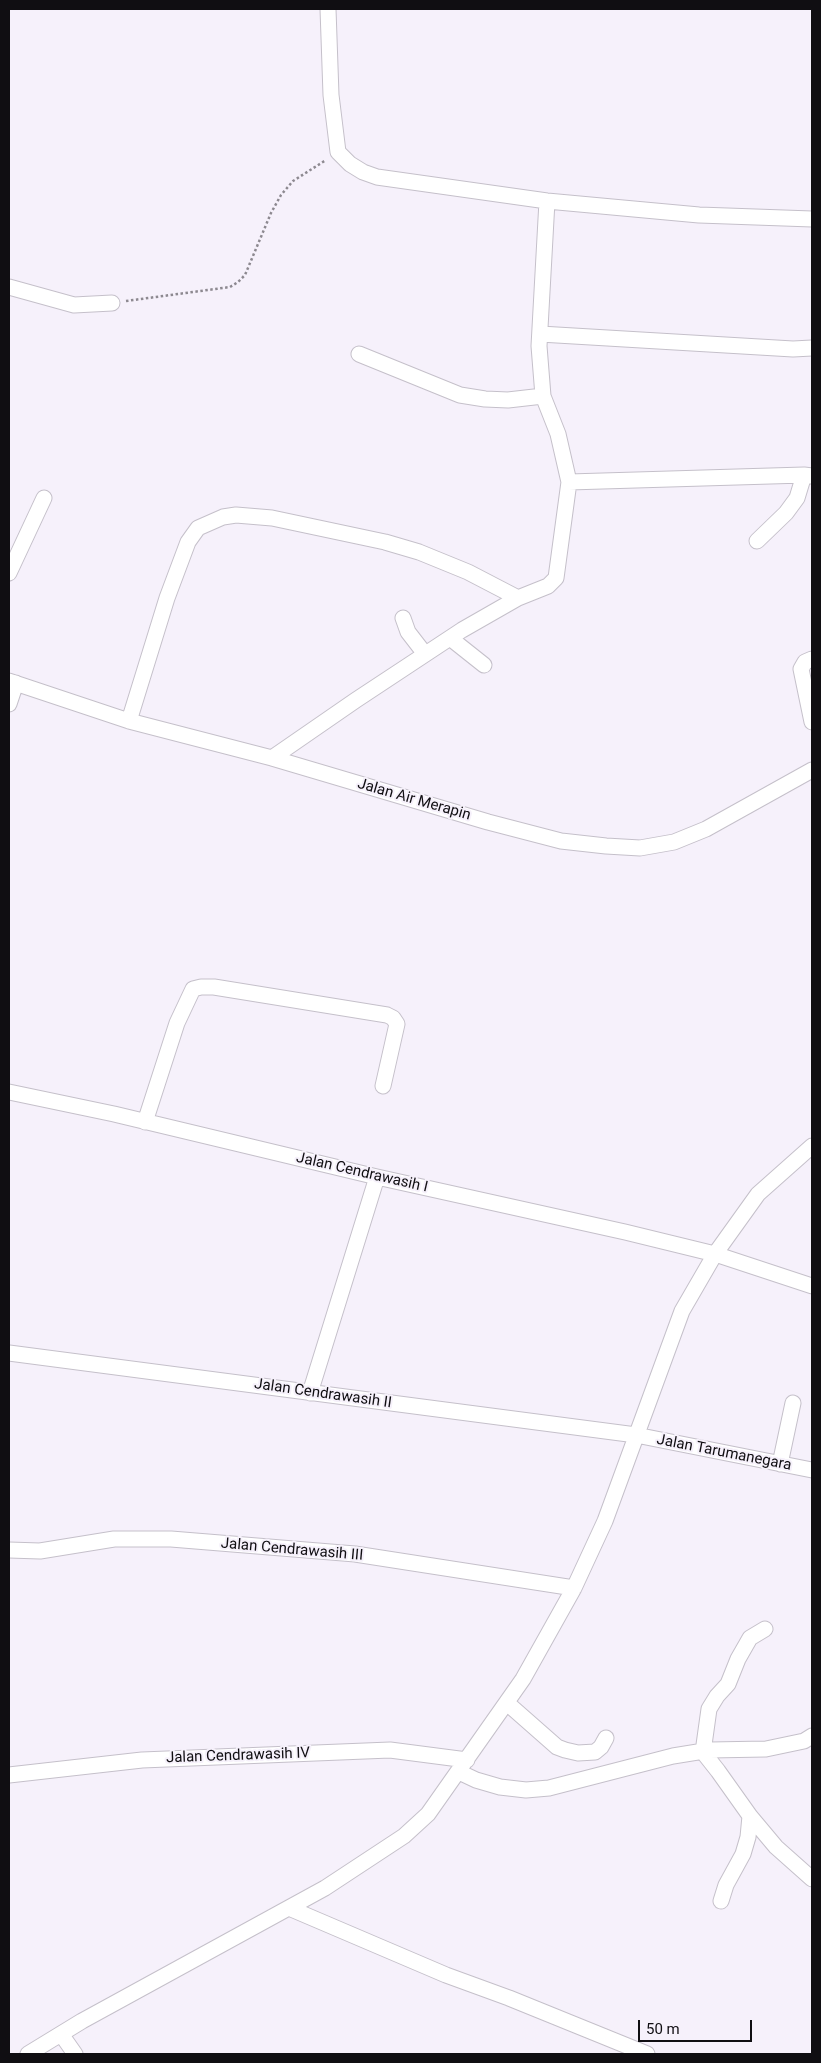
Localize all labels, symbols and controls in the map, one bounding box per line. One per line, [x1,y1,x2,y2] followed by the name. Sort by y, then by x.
[355,775,473,825] street label: Jalan Air Merapin
[294,1149,430,1197] street label: Jalan Cendrawasih I
[253,1375,393,1413] street label: Jalan Cendrawasih II
[655,1431,793,1475] street label: Jalan Tarumanegara
[220,1535,364,1565] street label: Jalan Cendrawasih III
[166,1744,310,1768] street label: Jalan Cendrawasih IV
[641,2010,755,2042] scale bar
[646,2020,680,2038] text: 50 m

